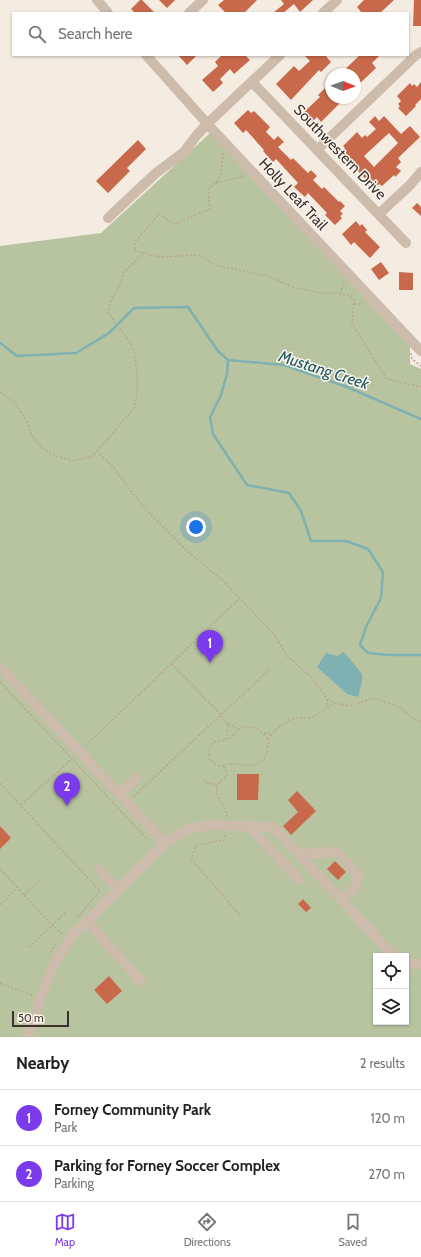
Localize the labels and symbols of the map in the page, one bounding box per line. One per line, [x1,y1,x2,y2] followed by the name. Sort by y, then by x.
[325,68,361,104] north arrow
[290,101,390,204] street label: Southwestern Drive
[255,154,331,234] street label: Holly Leaf Trail
[276,346,373,394] water label: Mustang Creek
[186,517,206,537] your location
[197,630,223,663] pin: 1
[54,773,80,806] pin: 2
[12,1009,69,1028] scale bar

